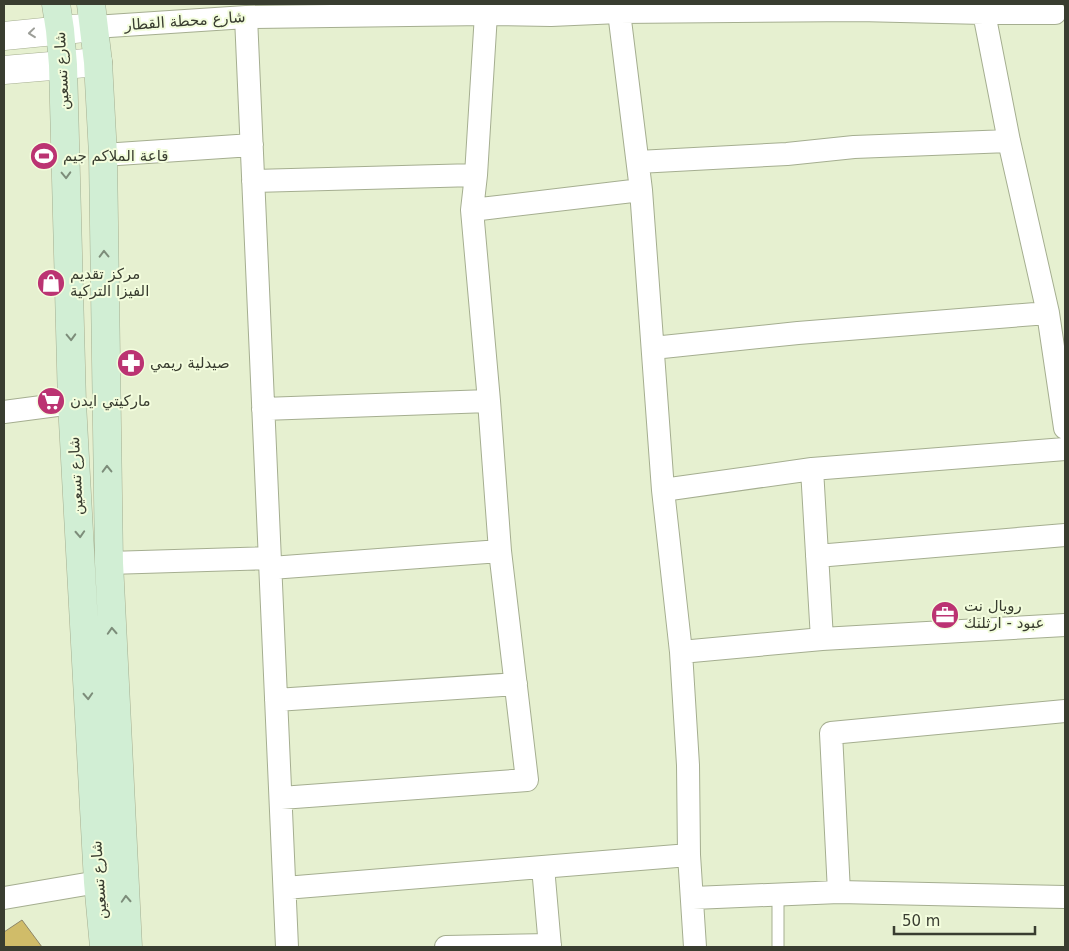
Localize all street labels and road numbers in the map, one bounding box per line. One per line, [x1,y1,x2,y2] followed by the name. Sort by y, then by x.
[123,8,246,34] street label: شارع محطة القطار
[51,31,73,111] street label: شارع تسعين
[65,436,87,516] street label: شارع تسعين
[87,840,111,920] street label: شارع تسعين

